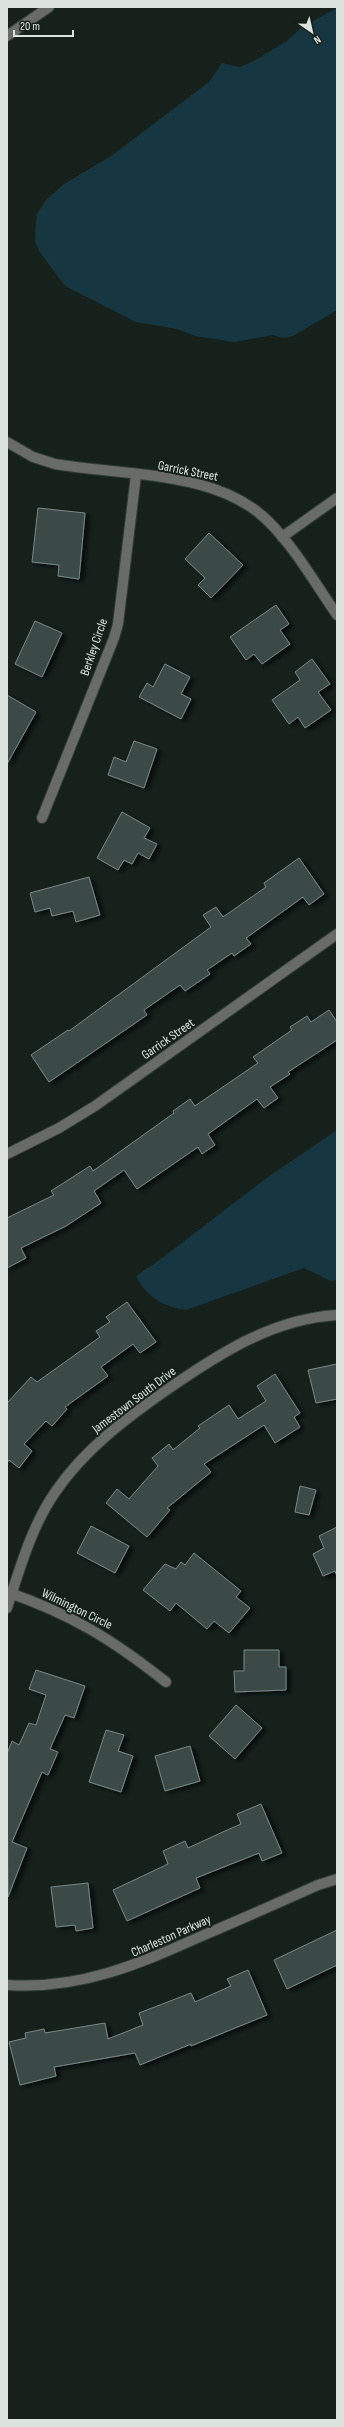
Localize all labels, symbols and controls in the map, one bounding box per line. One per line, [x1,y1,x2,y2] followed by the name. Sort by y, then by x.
[14,12,73,38] scale bar
[292,12,332,52] north arrow
[20,19,40,34] text: 20 m
[311,33,323,47] text: N
[157,457,219,485] street label: Garrick Street
[77,616,111,678] street label: Berkley Circle
[138,1015,198,1063] street label: Garrick Street
[88,1363,179,1437] street label: Jamestown South Drive
[39,1585,115,1633] street label: Wilmington Circle
[129,1911,213,1961] street label: Charleston Parkway

